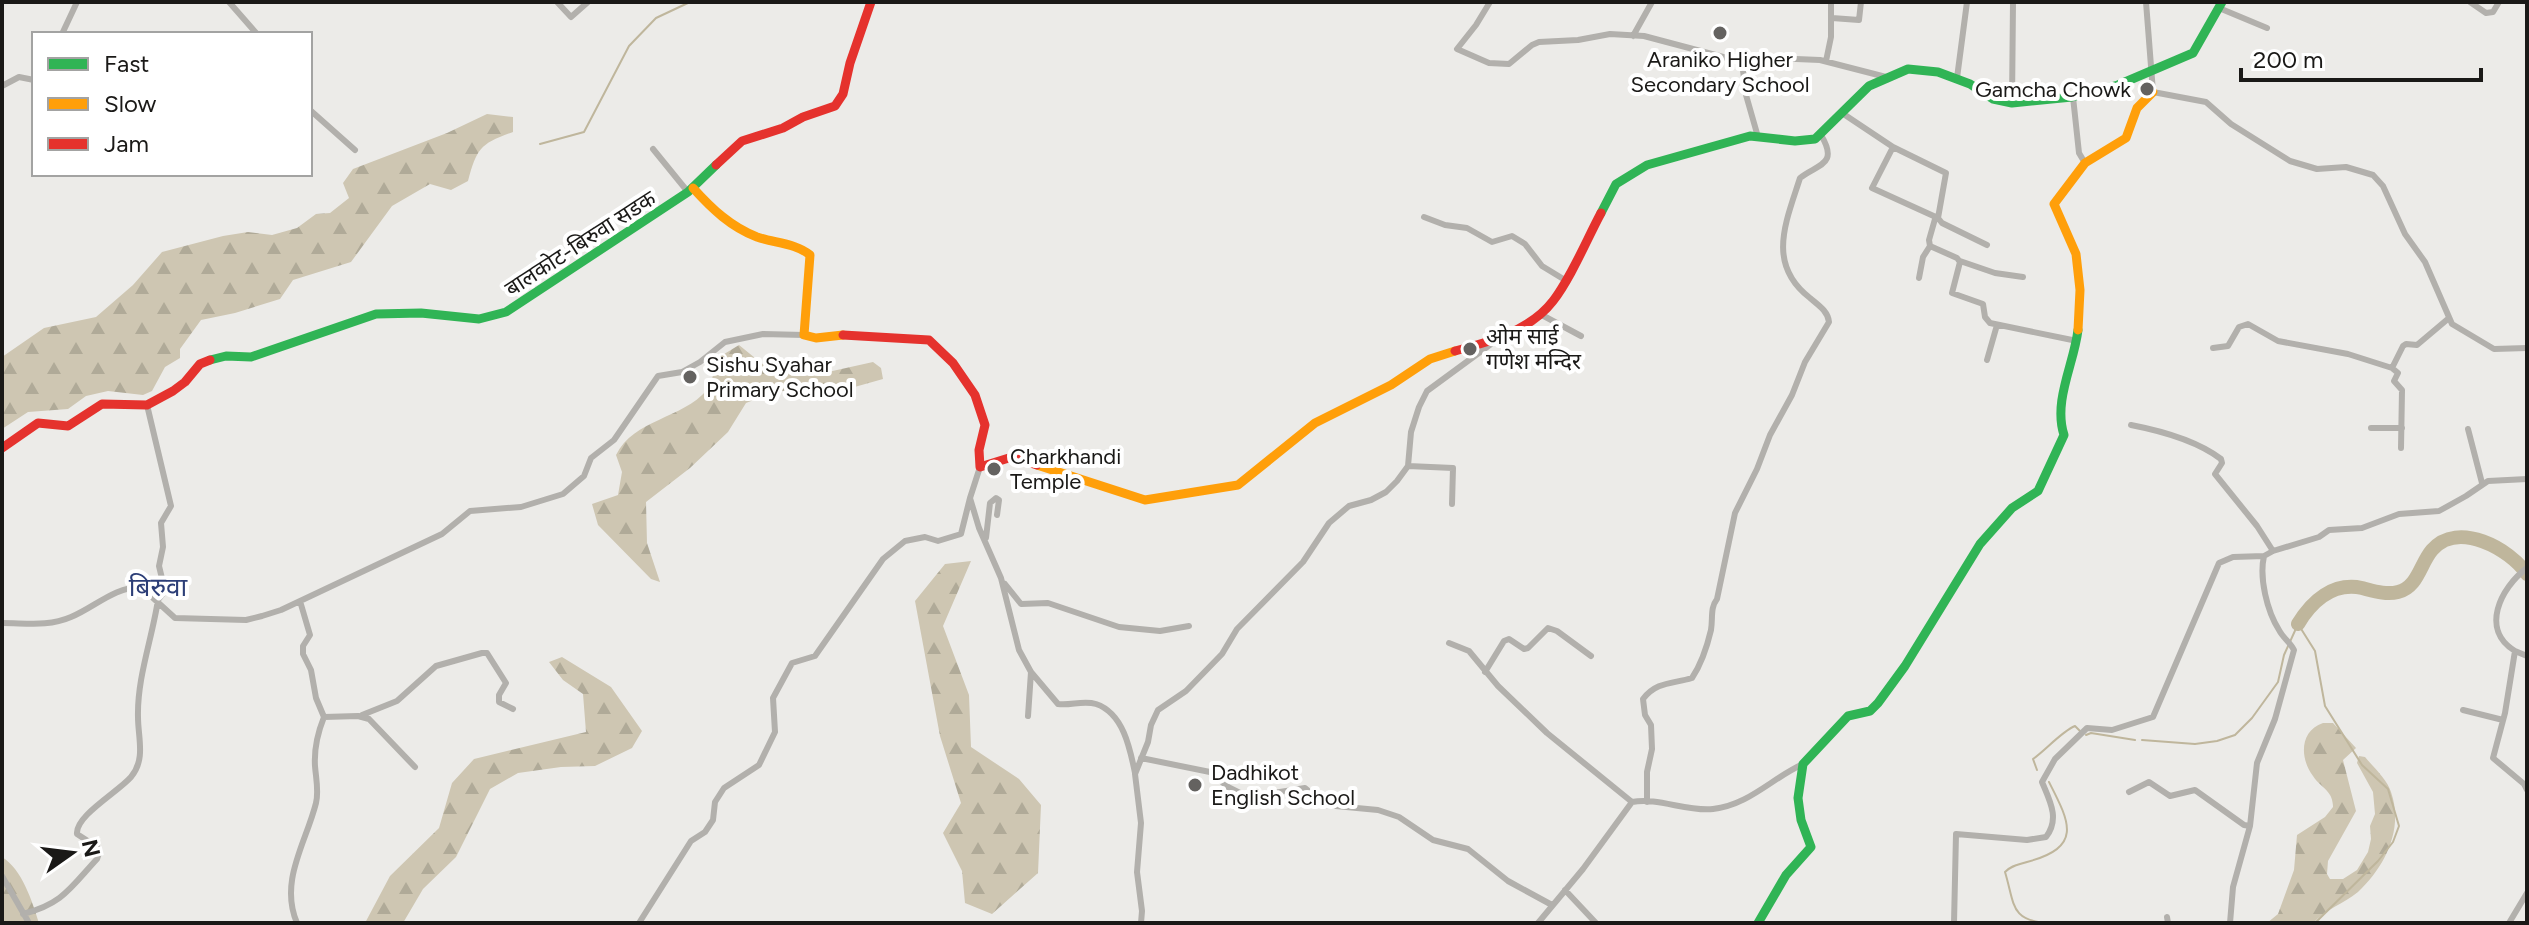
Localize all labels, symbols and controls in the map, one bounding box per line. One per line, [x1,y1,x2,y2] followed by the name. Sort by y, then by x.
[1711,24,1729,42] marker: Araniko Higher Secondary School
[32,32,312,176] legend
[2241,32,2481,82] scale bar
[2253,45,2324,74] text: 200 m
[1630,46,1810,98] place label: Araniko Higher Secondary School
[104,49,149,78] text: Fast
[1975,76,2131,103] place label: Gamcha Chowk
[2138,80,2156,98] marker: Gamcha Chowk
[104,89,157,118] text: Slow
[104,129,149,158] text: Jam
[500,184,662,302] street label: बालकोट-बिरुवा सडक
[1486,323,1582,375] place label: ओम साई गणेश मन्दिर
[1461,340,1479,358] marker: ओम साई गणेश मन्दिर
[706,351,854,403] place label: Sishu Syahar Primary School
[681,368,699,386] marker: Sishu Syahar Primary School
[1010,443,1121,495] place label: Charkhandi Temple
[985,460,1003,478] marker: Charkhandi Temple
[129,571,188,603] district label: बिरुवा
[1211,759,1355,811] place label: Dadhikot English School
[1186,776,1204,794] marker: Dadhikot English School
[32,813,112,893] north arrow
[76,837,106,860] text: N

